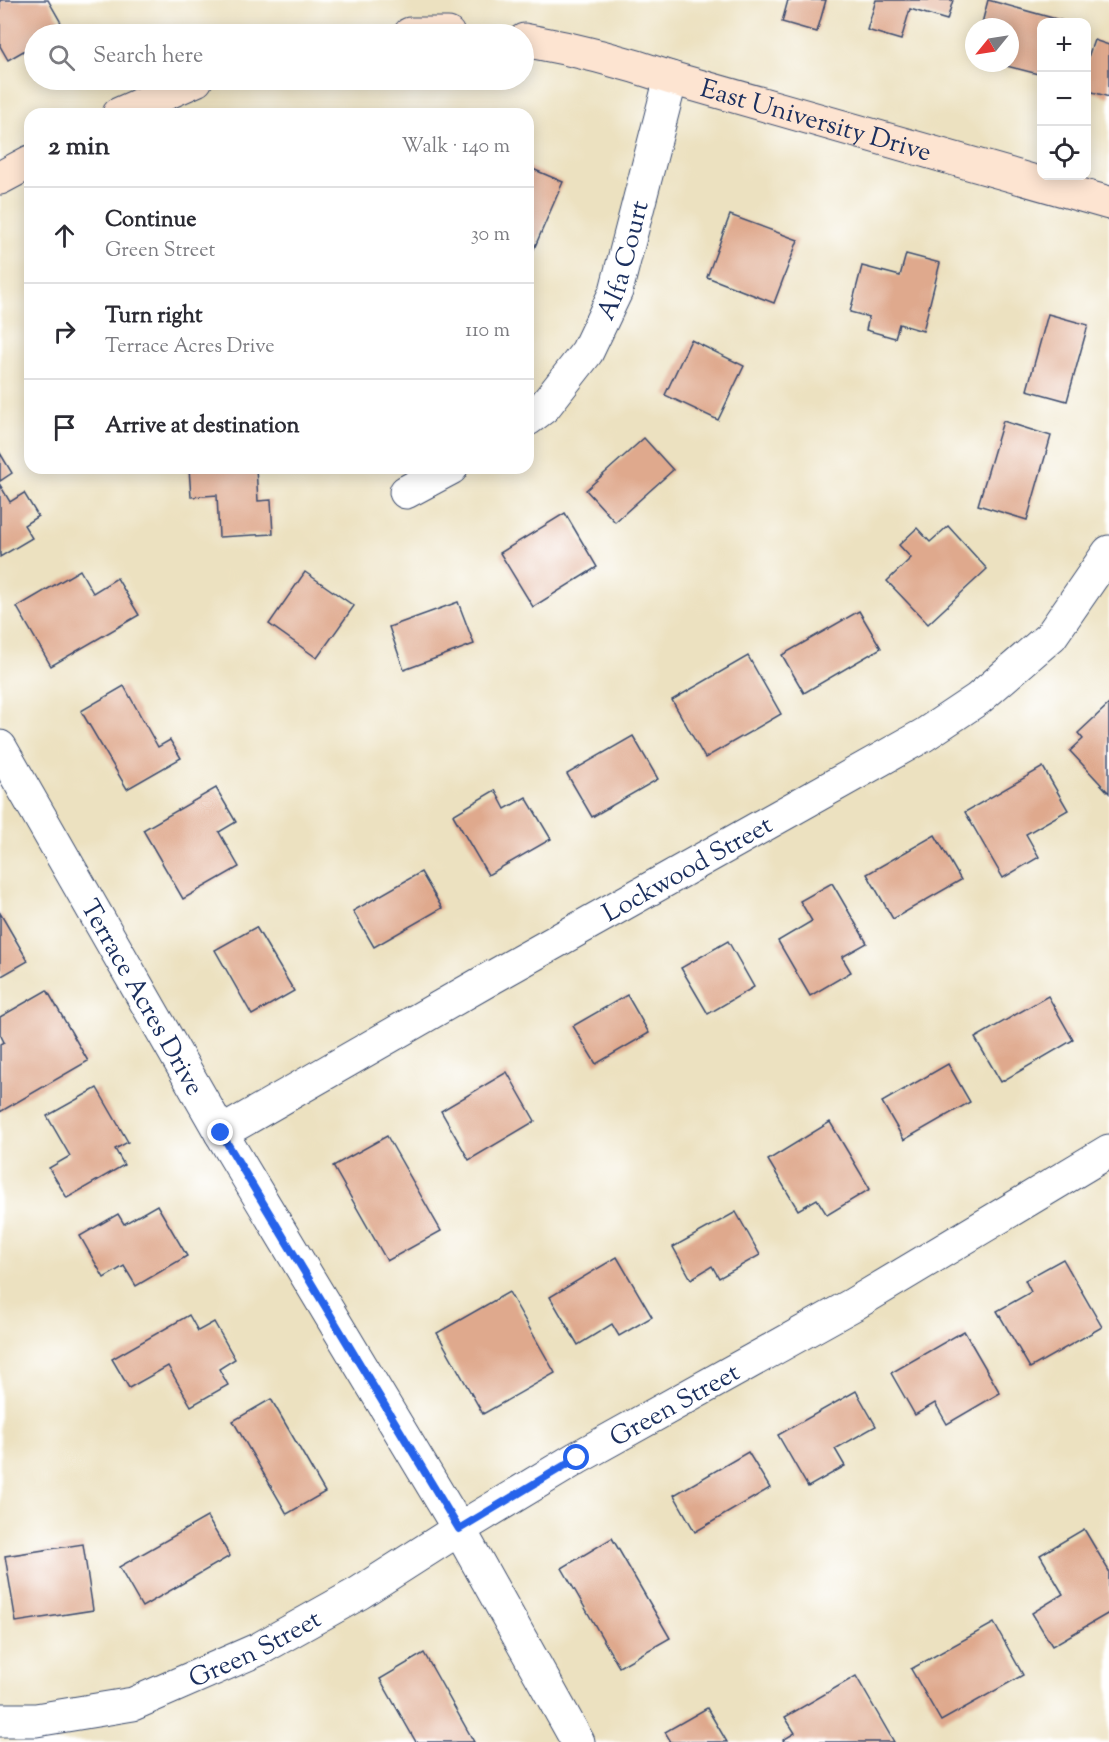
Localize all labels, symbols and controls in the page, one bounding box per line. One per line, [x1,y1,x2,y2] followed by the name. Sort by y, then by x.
[965,18,1019,72] north arrow
[1037,18,1091,180] map controls
[1037,18,1091,72] button: +
[24,24,534,90] search box
[45,41,78,74] icon: search
[93,41,203,73] text: Search here
[696,71,935,172] street label: East University Drive
[1037,72,1091,126] button: −
[1037,126,1091,180] button: locate
[48,129,110,166] text: 2 min
[401,133,510,162] text: Walk · 140 m
[589,197,660,327] street label: Alfa Court
[105,205,196,237] text: Continue
[48,219,81,252] icon: ahead
[471,221,510,250] text: 30 m
[105,237,215,266] text: Green Street
[105,301,202,333] text: Turn right
[48,315,81,348] icon: right
[465,317,510,346] text: 110 m
[105,333,275,362] text: Terrace Acres Drive
[48,411,81,444] icon: arrive
[105,411,300,443] text: Arrive at destination
[596,808,780,933] street label: Lockwood Street
[70,893,212,1103] street label: Terrace Acres Drive
[207,1119,233,1145] route end
[604,1355,747,1457] street label: Green Street
[563,1444,589,1470] route start
[183,1602,329,1698] street label: Green Street

